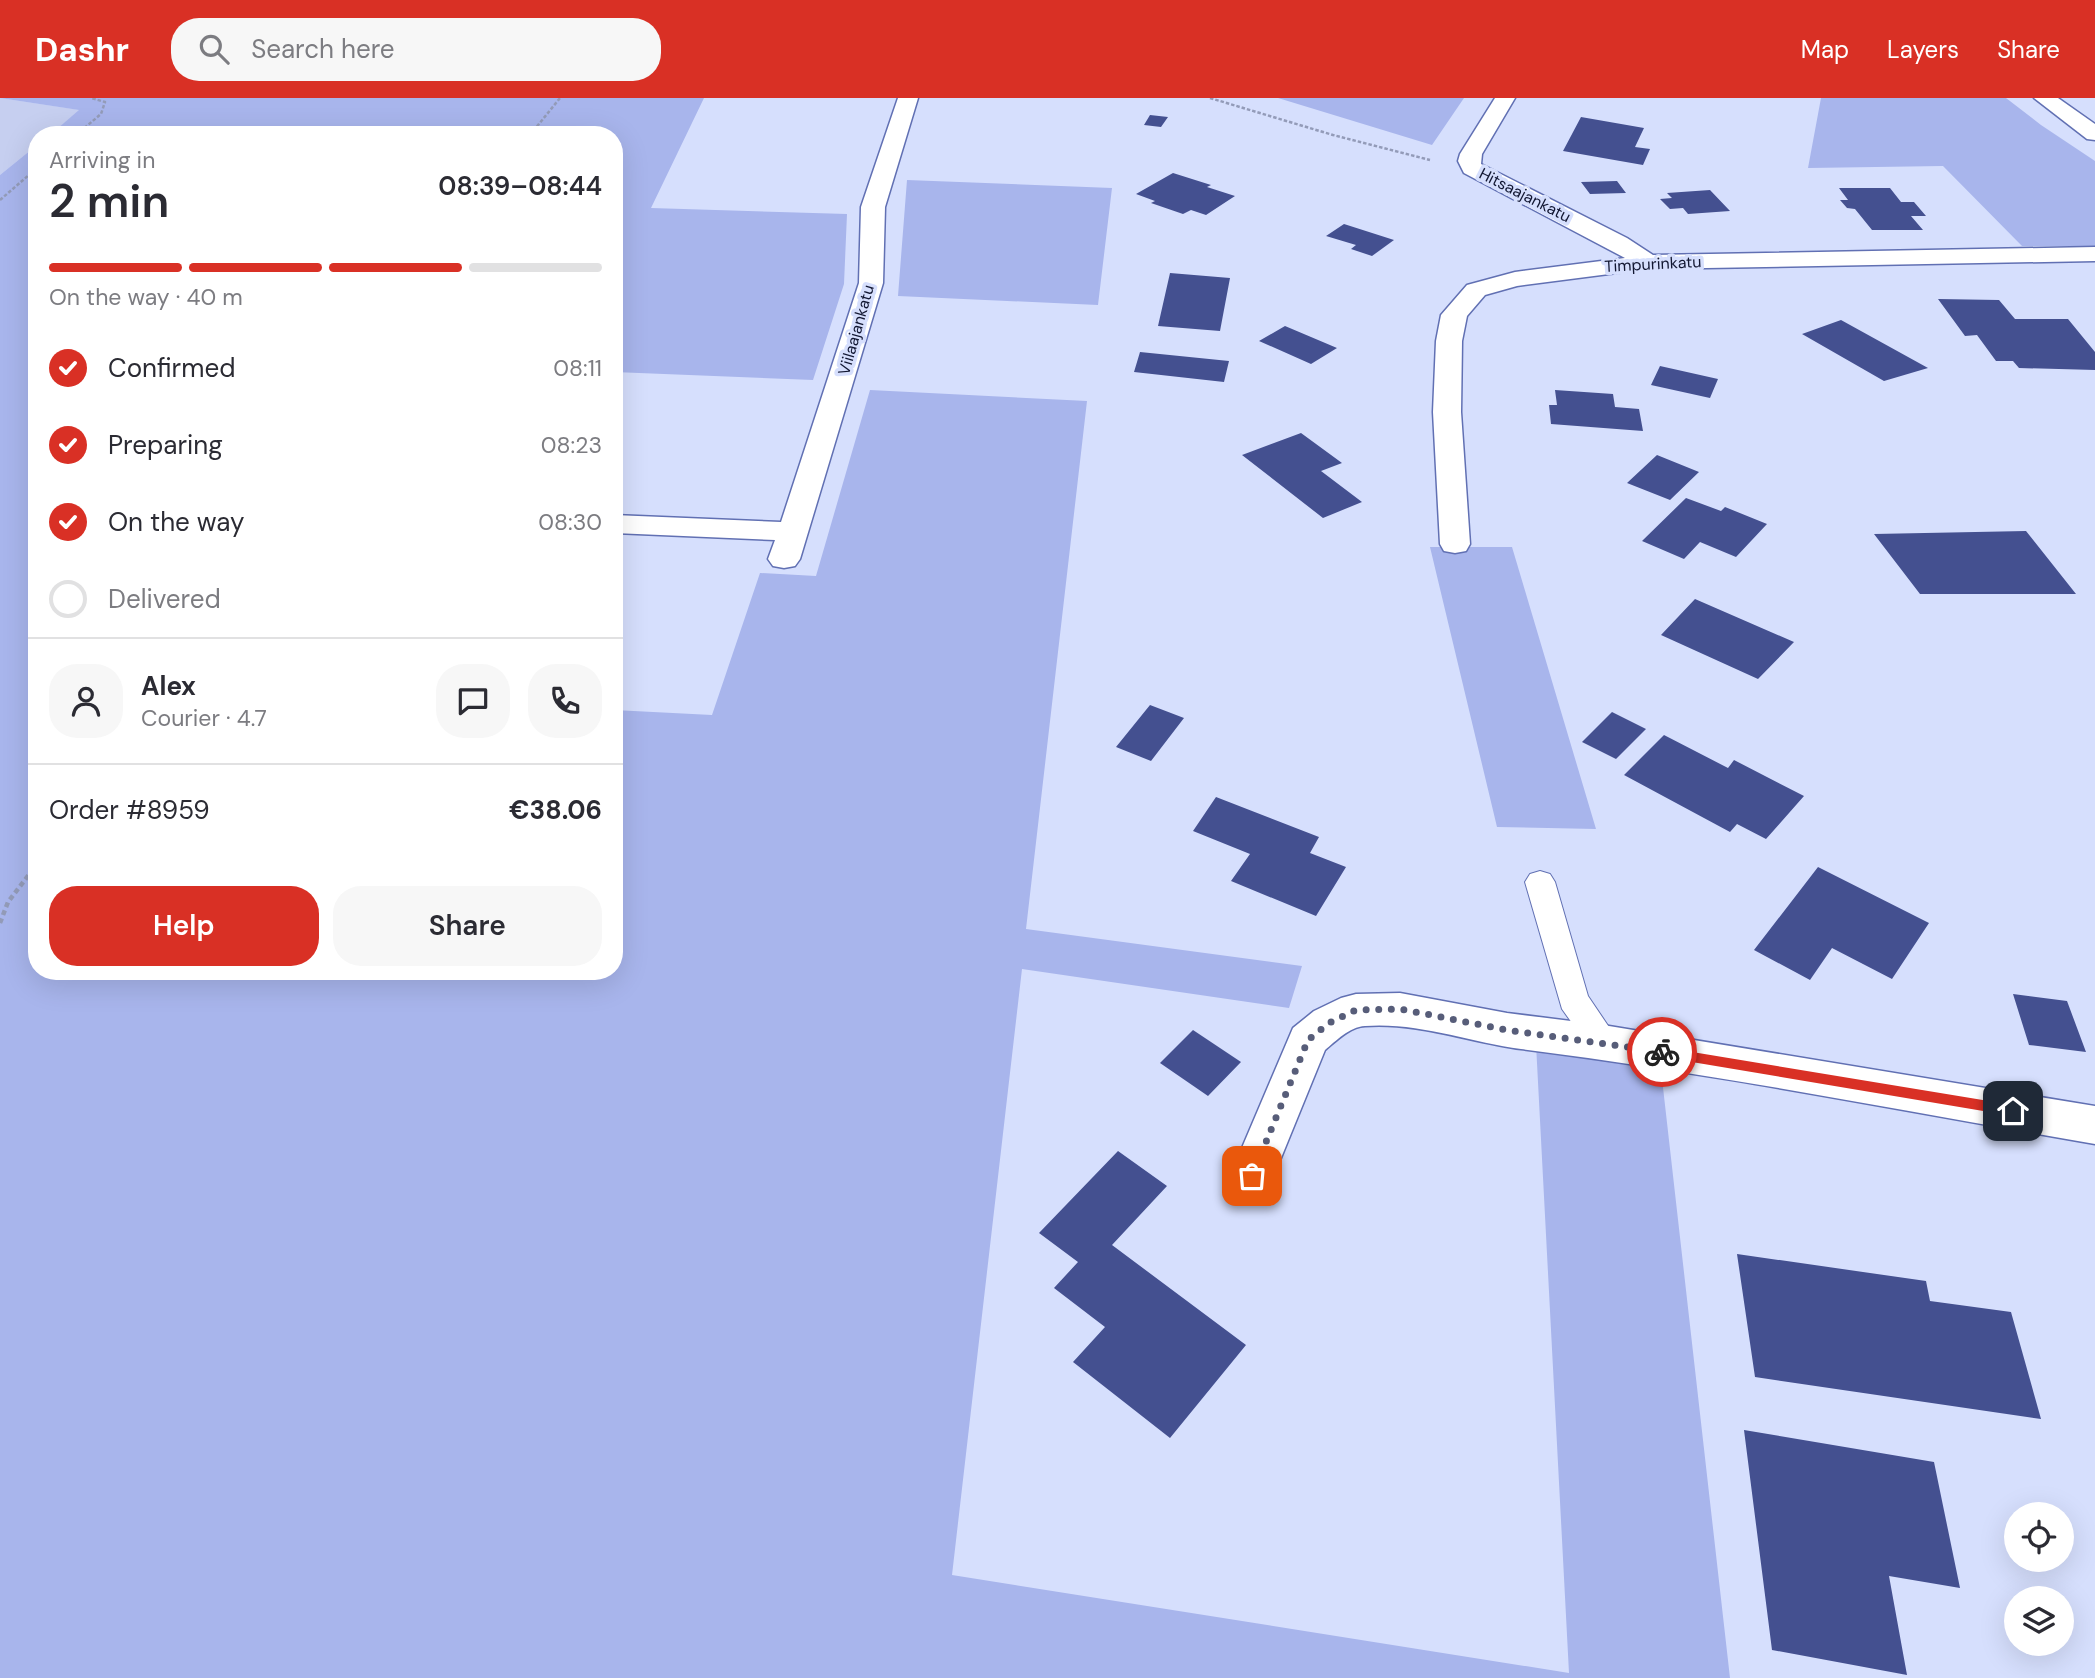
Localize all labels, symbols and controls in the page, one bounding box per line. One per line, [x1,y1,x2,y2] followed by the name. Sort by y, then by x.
[171,18,661,81] search box
[35,28,129,71] text: Dashr
[195,30,233,68] icon: search
[251,32,395,66] text: Search here
[1801,34,1849,65] text: Map
[1887,34,1959,65] text: Layers
[1997,34,2060,65] text: Share
[49,145,155,175] text: Arriving in
[1476,163,1574,227] street label: Hitsaajankatu
[438,169,602,203] text: 08:39–08:44
[49,171,169,231] text: 2 min
[1604,251,1702,277] street label: Timpurinkatu
[49,282,243,312] text: On the way · 40 m
[833,282,879,378] street label: Viilaajankatu
[49,349,87,387] icon: check
[108,351,235,385] text: Confirmed
[553,353,602,383] text: 08:11
[49,426,87,464] icon: check
[108,428,223,462] text: Preparing
[541,430,602,460] text: 08:23
[49,503,87,541] icon: check
[108,505,244,539] text: On the way
[538,507,602,537] text: 08:30
[108,582,221,616] text: Delivered
[49,664,123,738] button: person
[436,664,510,738] button: chat
[528,664,602,738] button: phone
[141,669,196,703] text: Alex
[141,703,267,733] text: Courier · 4.7
[49,793,210,827] text: Order #8959
[509,793,602,827] text: €38.06
[49,886,319,966] button: Help
[333,886,602,966] button: Share
[1627,1017,1697,1087] courier
[1643,1033,1681,1071] icon: bike
[1983,1081,2043,1141] pin
[1994,1092,2032,1130] icon: home
[1222,1146,1282,1206] pin
[1233,1157,1271,1195] icon: bag
[2004,1502,2074,1656] map controls
[2004,1502,2074,1572] button: locate
[2004,1586,2074,1656] button: layers

